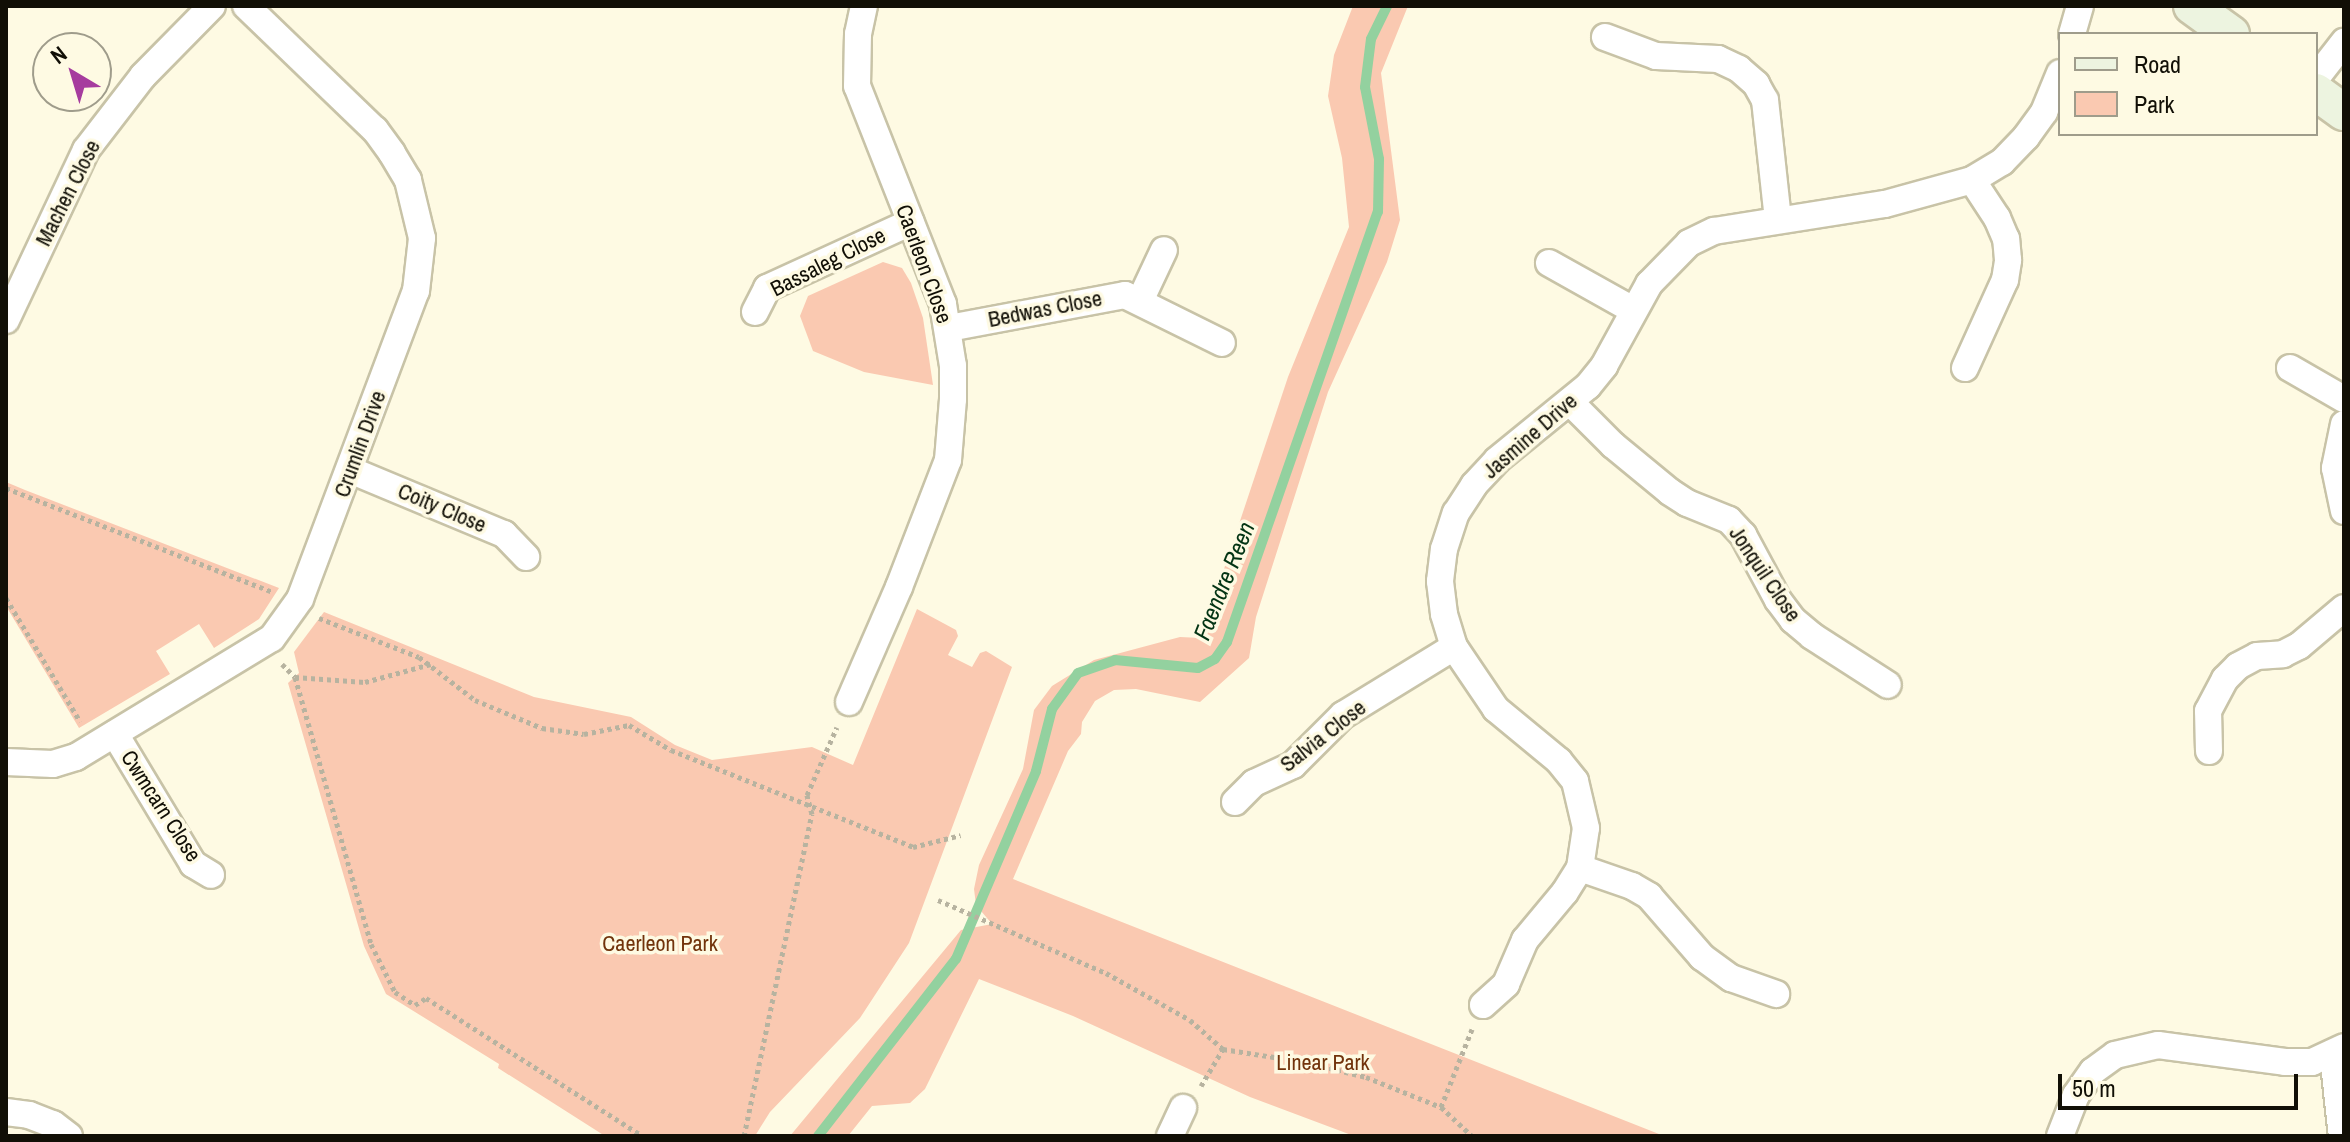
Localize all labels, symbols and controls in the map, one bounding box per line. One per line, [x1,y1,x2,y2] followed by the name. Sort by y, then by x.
[32,32,112,112] north arrow
[2058,32,2318,136] legend
[44,39,73,70] text: N
[2134,48,2181,80] text: Road
[2134,88,2174,120] text: Park
[30,136,106,250] street label: Machen Close
[890,201,958,327] street label: Caerleon Close
[766,222,890,302] street label: Bassaleg Close
[986,285,1104,333] street label: Bedwas Close
[329,387,391,501] street label: Crumlin Drive
[1477,388,1583,484] street label: Jasmine Drive
[394,478,490,538] street label: Coity Close
[1187,518,1261,644] water label: Faendre Reen
[1723,521,1807,627] street label: Jonquil Close
[1275,694,1371,778] street label: Salvia Close
[115,745,207,867] street label: Cwmcarn Close
[602,931,718,957] park label: Caerleon Park
[1276,1050,1370,1076] park label: Linear Park
[2062,1058,2302,1108] scale bar
[2072,1072,2116,1104] text: 50 m

